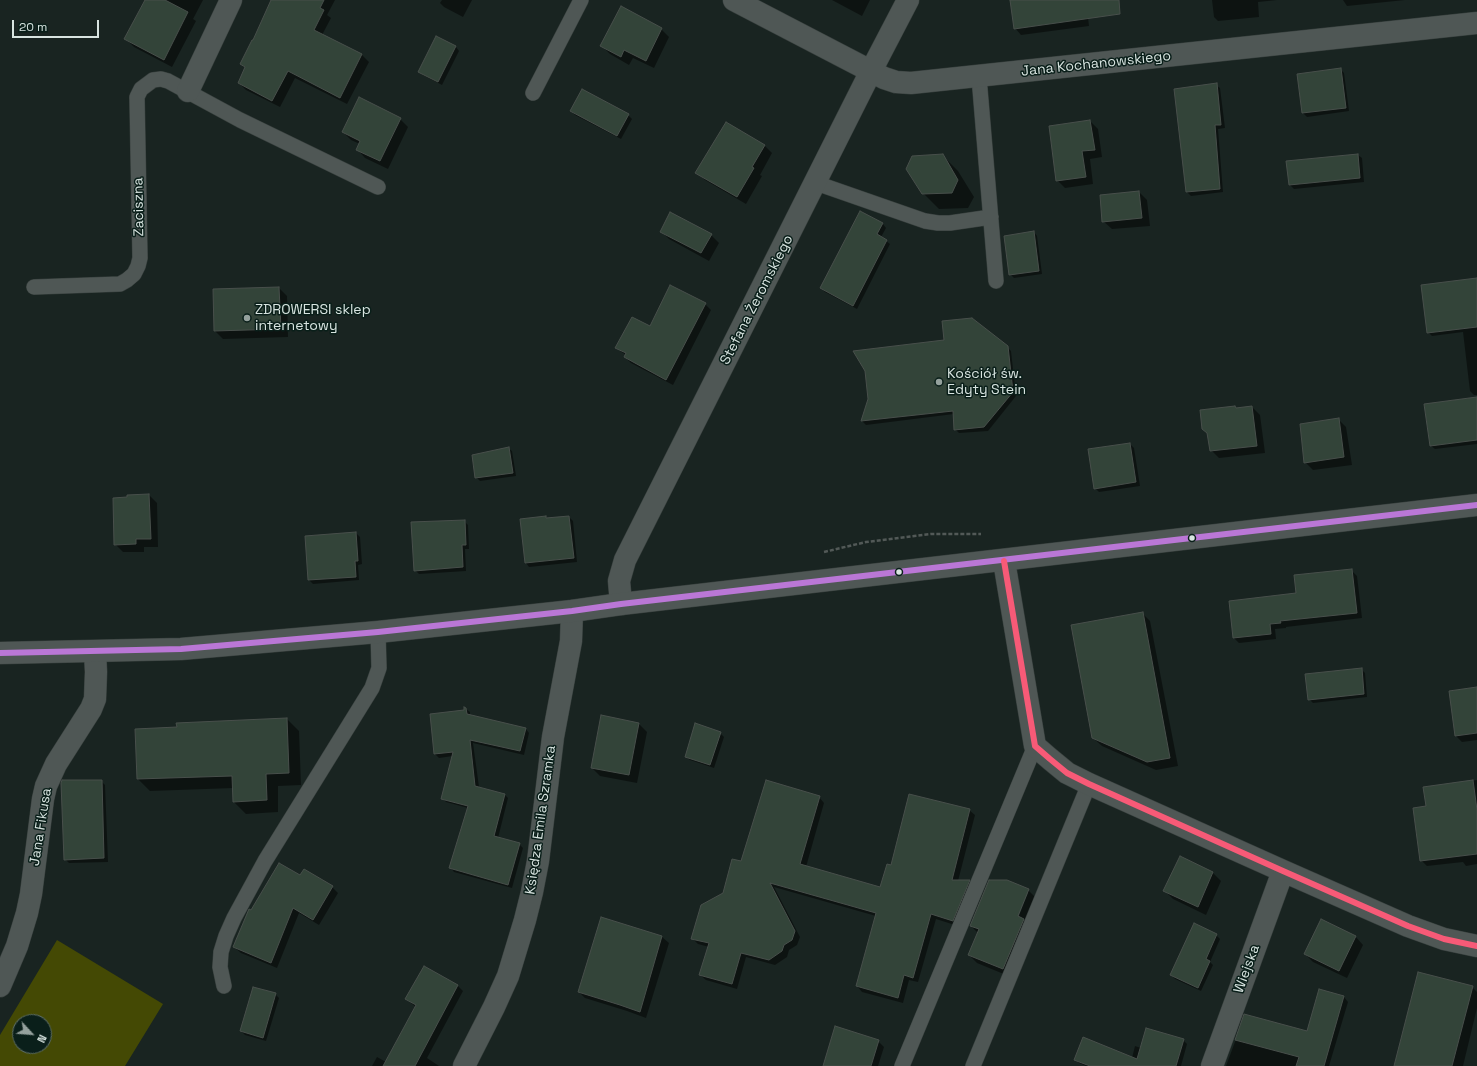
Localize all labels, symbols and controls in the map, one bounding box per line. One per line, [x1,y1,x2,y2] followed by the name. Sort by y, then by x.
[14,12,101,38] scale bar
[19,19,47,35] text: 20 m
[1020,48,1172,80] street label: Jana Kochanowskiego
[130,177,148,237] street label: Zaciszna
[717,232,797,368] street label: Stefana Żeromskiego
[255,302,371,334] place label: ZDROWERSI sklep internetowy
[242,313,252,323] marker: ZDROWERSI sklep internetowy
[947,366,1026,398] place label: Kościół św. Edyty Stein
[934,377,944,387] marker: Kościół św. Edyty Stein
[1187,533,1197,543] unlabelled marker
[894,567,904,577] unlabelled marker
[522,744,560,896] street label: Księdza Emila Szramka
[27,787,55,867] street label: Jana Fikusa
[1231,943,1263,995] street label: Wiejska
[12,1014,52,1054] north arrow
[34,1032,50,1045] text: N

